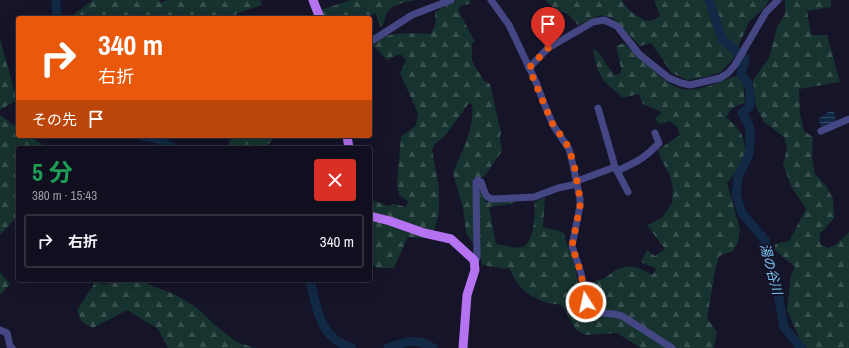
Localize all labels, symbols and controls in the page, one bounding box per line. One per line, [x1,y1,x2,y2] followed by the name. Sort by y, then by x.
[531,7.0,565,48] pin
[537,13,559,35] icon: arrive
[98,26,163,64] text: 340 m
[32,32,84,84] icon: right
[98,64,134,89] text: 右折
[85,108,107,130] icon: arrive
[32,109,77,130] text: その先
[32,156,72,188] text: 5 分
[314,159,356,201] button: close
[32,187,97,204] text: 380 m · 15:43
[34,230,56,252] icon: right
[68,231,98,252] text: 右折
[320,231,354,252] text: 340 m
[756,242,786,298] water label: 湯の谷川
[565,281,607,323] position arrow

